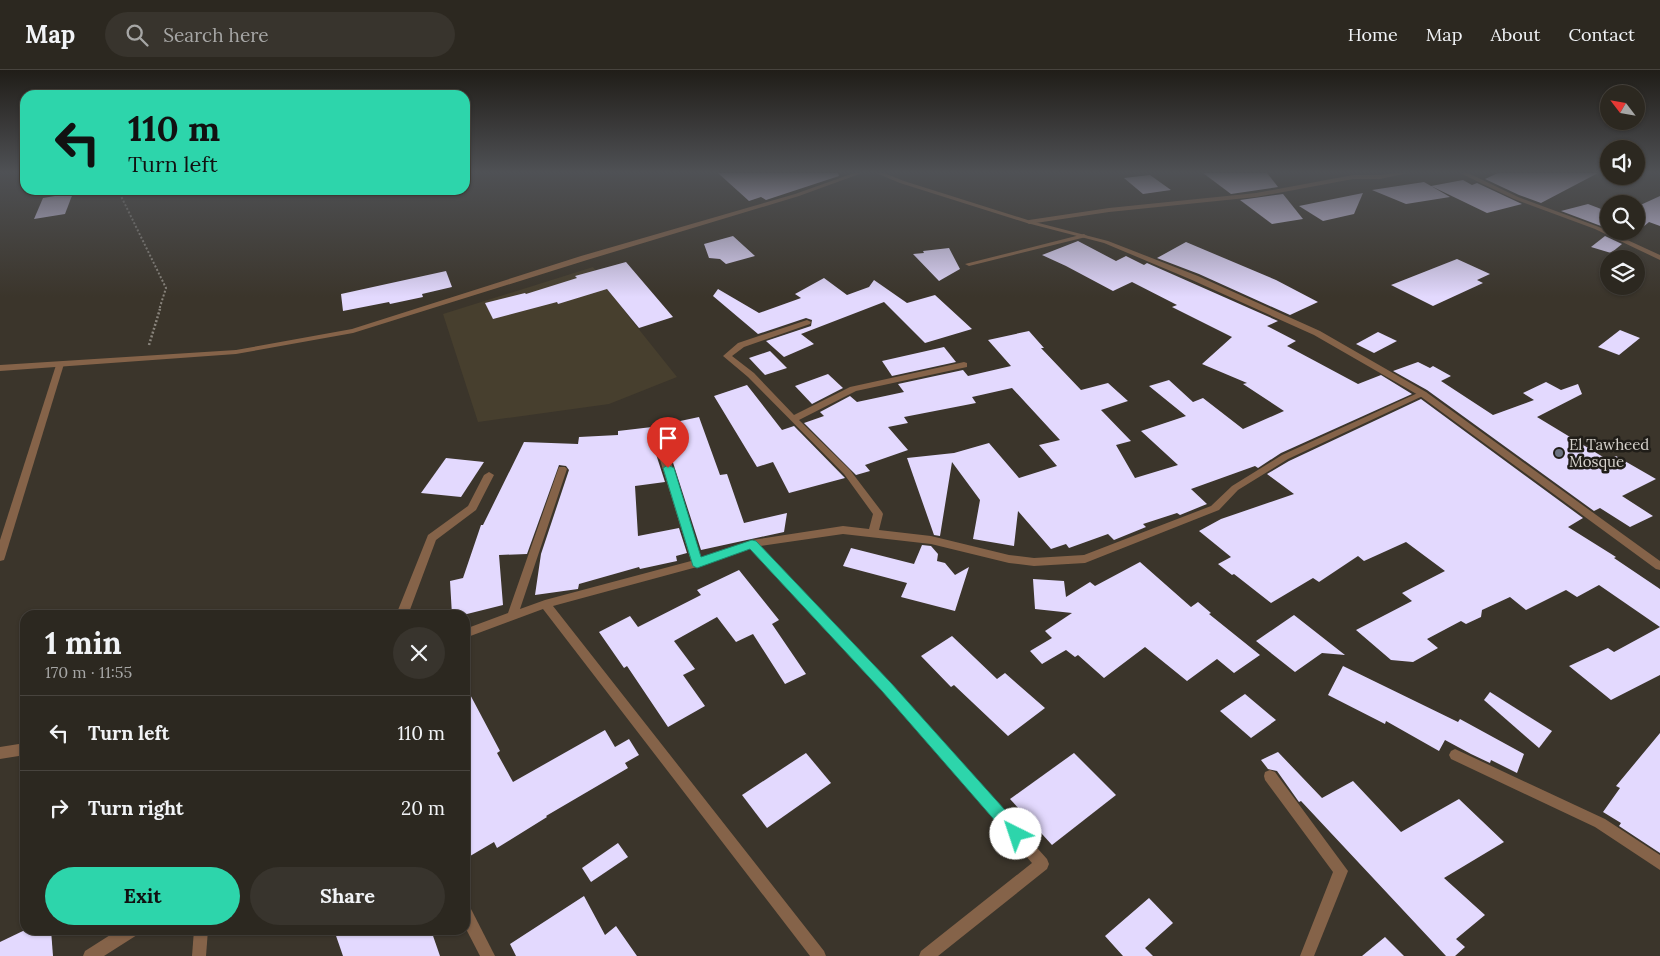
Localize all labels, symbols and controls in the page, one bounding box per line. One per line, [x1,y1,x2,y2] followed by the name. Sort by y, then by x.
[105,12,455,57] search box
[25,19,75,50] text: Map
[123,21,151,49] icon: search
[163,23,269,47] text: Search here
[1348,23,1398,46] text: Home
[1426,23,1462,46] text: Map
[1490,23,1540,46] text: About
[1568,23,1635,46] text: Contact
[1600,85,1645,130] north arrow
[1600,85,1645,295] map controls
[128,106,220,151] text: 110 m
[45,110,110,175] icon: left
[1600,140,1645,185] button: sound
[128,150,218,178] text: Turn left
[1600,195,1645,240] button: search
[1600,250,1645,295] button: layers
[647,417,689,468] pin
[654,424,682,452] icon: arrive
[1569,435,1649,471] place label: El Tawheed Mosque
[1553,447,1565,459] marker: El Tawheed Mosque
[45,624,122,662] text: 1 min
[393,627,445,679] button: close
[45,662,132,682] text: 170 m · 11:55
[45,719,73,747] icon: left
[88,721,169,745] text: Turn left
[397,721,445,745] text: 110 m
[45,794,73,822] icon: right
[88,796,184,820] text: Turn right
[401,796,445,820] text: 20 m
[989,807,1041,859] position arrow
[45,867,240,925] button: Exit
[250,867,445,925] button: Share

